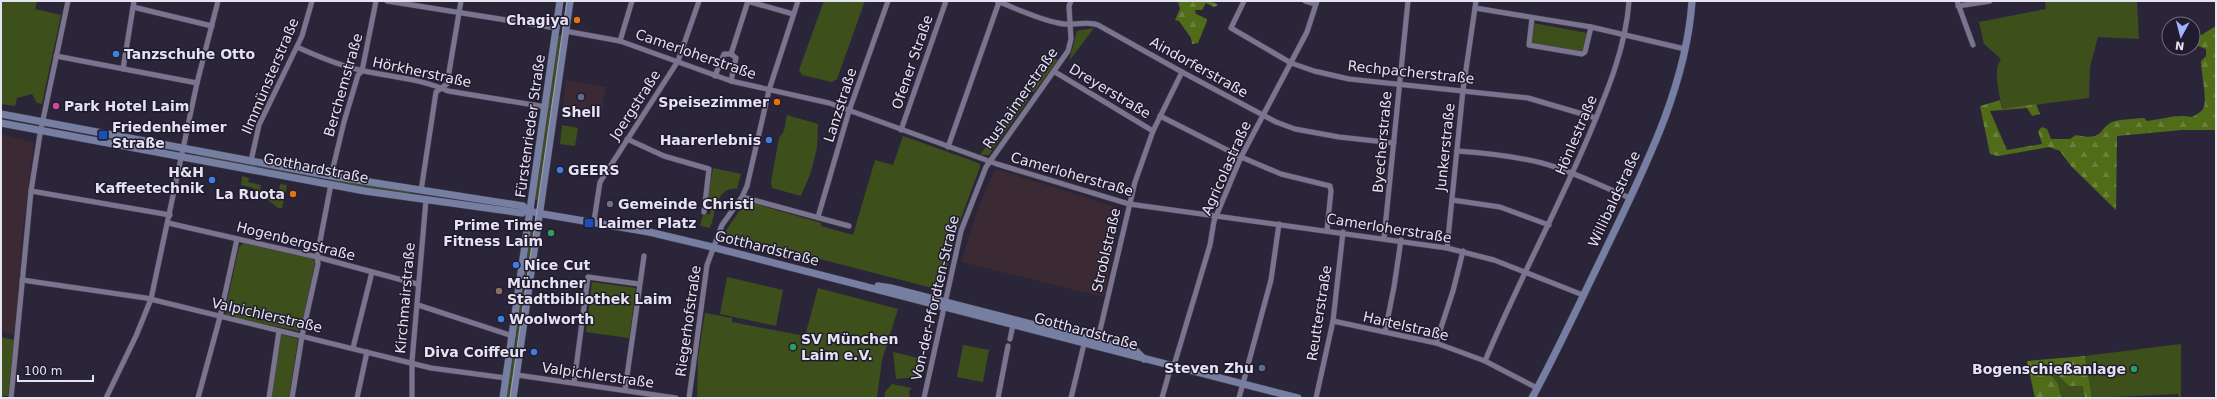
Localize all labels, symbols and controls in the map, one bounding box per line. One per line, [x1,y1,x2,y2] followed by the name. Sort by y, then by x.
[506,12,569,28] place label: Chagiya
[888,13,936,111] street label: Ofener Straße
[238,15,302,137] street label: Ilmmünsterstraße
[572,15,582,25] marker: Chagiya
[2161,16,2201,56] north arrow
[634,26,758,82] street label: Camerloherstraße
[321,31,365,139] street label: Berchemstraße
[1147,33,1251,101] street label: Aindorferstraße
[2174,38,2185,52] text: N
[979,45,1061,151] street label: Rushaimerstraße
[124,46,255,62] place label: Tanzschuhe Otto
[111,49,121,59] marker: Tanzschuhe Otto
[512,53,548,199] street label: Fürstenrieder Straße
[371,54,473,90] street label: Hörkherstraße
[1347,57,1475,87] street label: Rechpacherstraße
[1066,60,1154,122] street label: Dreyerstraße
[820,66,860,144] street label: Lanzstraße
[606,67,664,144] street label: Joergstraße
[1370,90,1394,194] street label: Byecherstraße
[576,92,586,102] marker: Shell
[1552,93,1600,177] street label: Hönlestraße
[658,94,769,110] place label: Speisezimmer
[772,97,782,107] marker: Speisezimmer
[64,98,189,114] place label: Park Hotel Laim
[51,101,61,111] marker: Park Hotel Laim
[1432,102,1458,193] street label: Junkerstraße
[561,104,601,120] place label: Shell
[1198,118,1254,218] street label: Agricolastraße
[112,119,227,151] place label: Friedenheimer Straße
[97,129,109,141] marker: Friedenheimer Straße
[660,132,761,148] place label: Haarerlebnis
[764,135,774,145] marker: Haarerlebnis
[1009,149,1135,199] street label: Camerloherstraße
[1585,149,1643,249] street label: Willibaldstraße
[262,150,370,186] street label: Gotthardstraße
[568,162,619,178] place label: GEERS
[95,164,205,196] place label: H&H Kaffeetechnik
[555,165,565,175] marker: GEERS
[207,175,217,185] marker: H&H Kaffeetechnik
[215,186,285,202] place label: La Ruota
[288,189,298,199] marker: La Ruota
[618,196,754,212] place label: Gemeinde Christi
[605,199,615,209] marker: Gemeinde Christi
[1089,206,1123,294] street label: Stroblstraße
[1325,210,1453,246] street label: Camerloherstraße
[908,214,962,382] street label: Von-der-Pfordten-Straße
[598,215,696,231] place label: Laimer Platz
[443,217,543,249] place label: Prime Time Fitness Laim
[583,217,595,229] marker: Laimer Platz
[235,218,357,264] street label: Hogenbergstraße
[713,227,821,269] street label: Gotthardstraße
[546,228,556,238] marker: Prime Time Fitness Laim
[392,242,418,354] street label: Kirchmairstraße
[524,257,590,273] place label: Nice Cut
[511,260,521,270] marker: Nice Cut
[672,264,704,378] street label: Riegerhofstraße
[1304,264,1334,362] street label: Reutterstraße
[507,275,672,307] place label: Münchner Stadtbibliothek Laim
[494,286,504,296] marker: Münchner Stadtbibliothek Laim
[210,294,324,336] street label: Valpichlerstraße
[1362,308,1450,344] street label: Hartelstraße
[1032,309,1140,353] street label: Gotthardstraße
[509,311,594,327] place label: Woolworth
[496,314,506,324] marker: Woolworth
[801,331,898,363] place label: SV München Laim e.V.
[788,342,798,352] marker: SV München Laim e.V.
[424,344,526,360] place label: Diva Coiffeur
[529,347,539,357] marker: Diva Coiffeur
[18,357,93,383] scale bar
[541,359,655,391] street label: Valpichlerstraße
[1164,360,1254,376] place label: Steven Zhu
[1972,361,2126,377] place label: Bogenschießanlage
[1257,363,1267,373] marker: Steven Zhu
[24,364,62,378] text: 100 m
[2129,364,2139,374] marker: Bogenschießanlage

